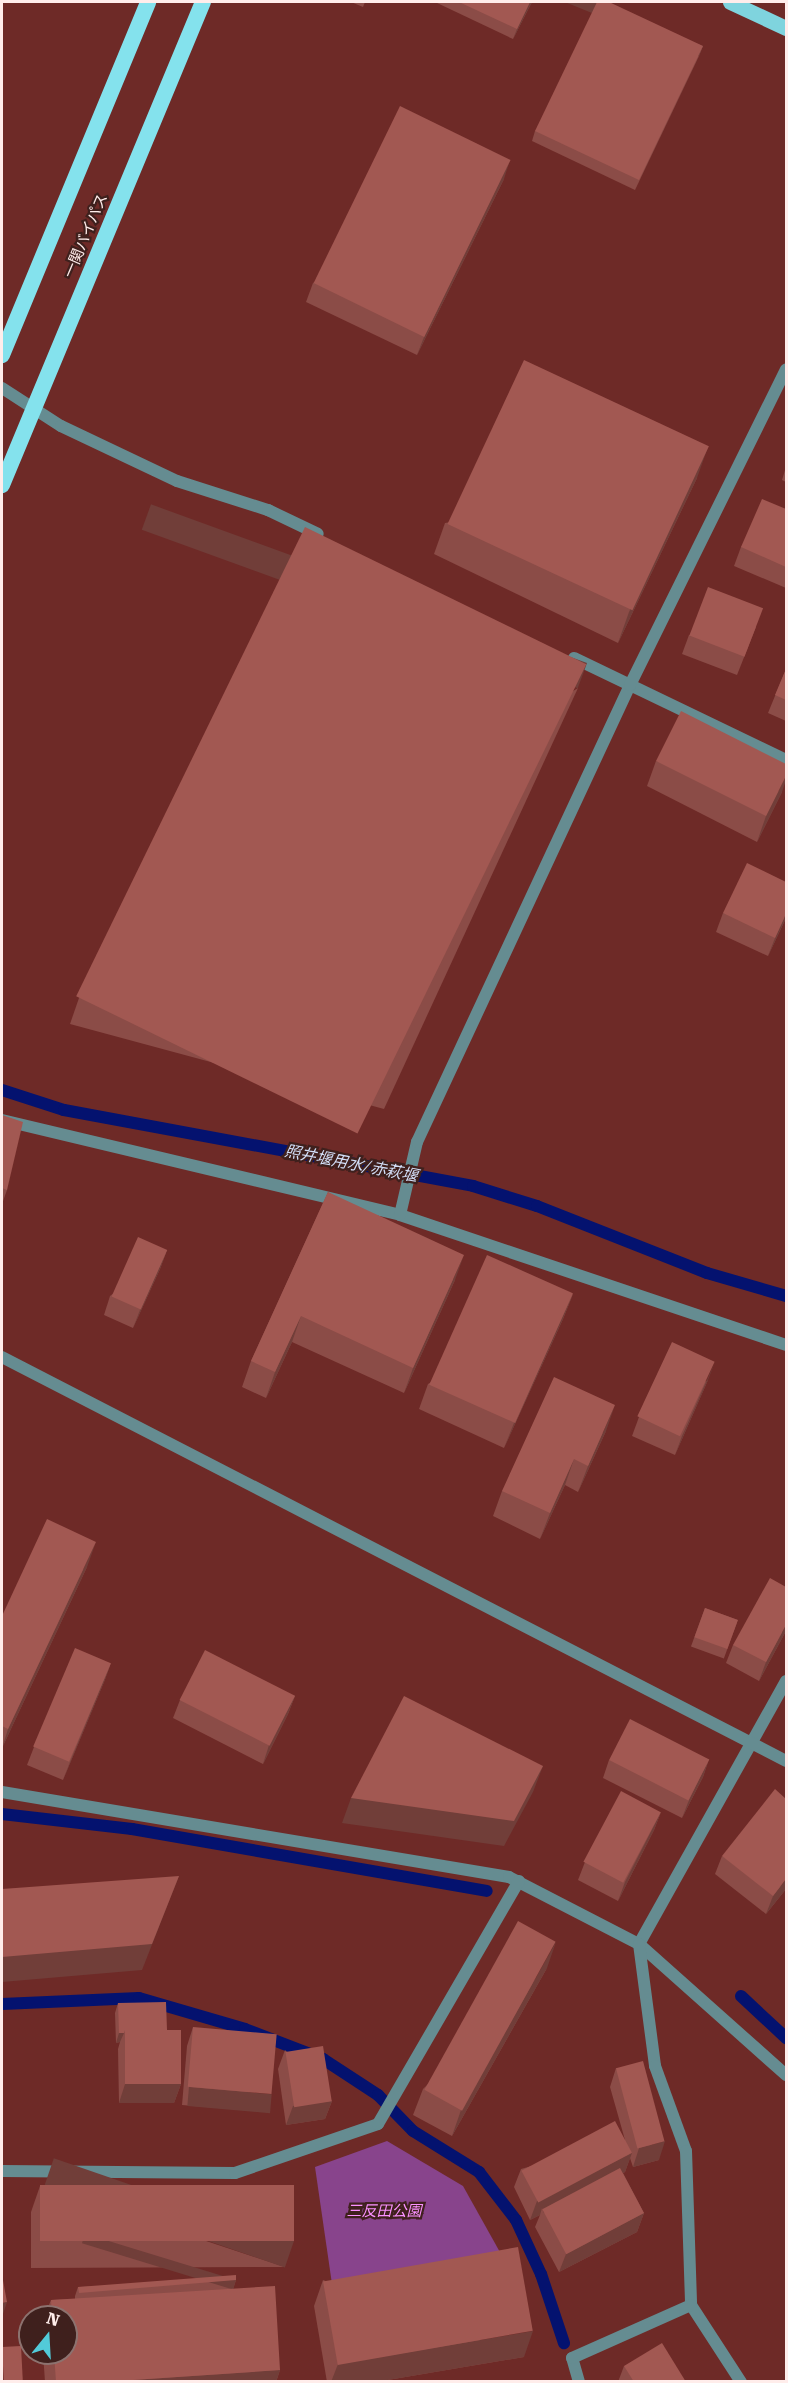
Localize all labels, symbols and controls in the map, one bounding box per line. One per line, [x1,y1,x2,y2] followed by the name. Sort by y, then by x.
[60,191,112,281] street label: 一関バイパス
[283,1142,419,1186] water label: 照井堰用水/赤萩堰
[347,2203,421,2221] park label: 三反田公園
[18,2305,78,2365] north arrow
[44,2308,62,2330] text: N

